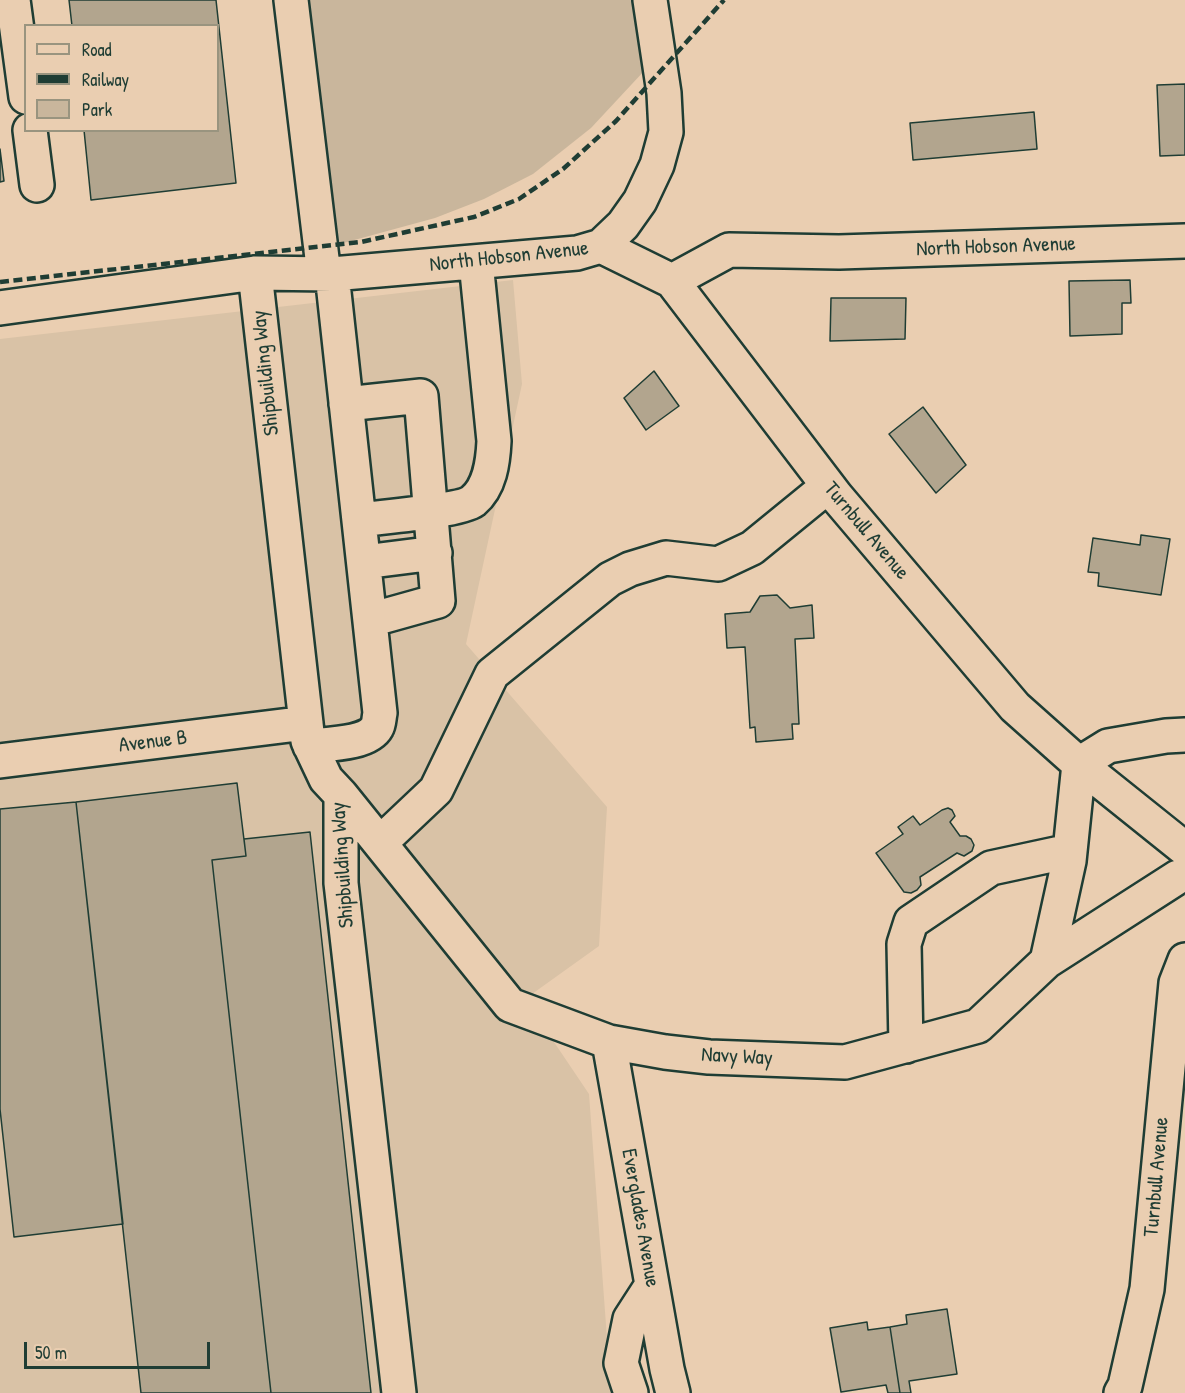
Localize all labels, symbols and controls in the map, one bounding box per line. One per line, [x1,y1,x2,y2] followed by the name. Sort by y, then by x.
[24,24,219,132] legend
[82,37,112,62] text: Road
[82,67,129,92] text: Railway
[82,97,112,122] text: Park
[916,232,1076,262] street label: North Hobson Avenue
[428,236,590,278] street label: North Hobson Avenue
[247,309,285,437] street label: Shipbuilding Way
[818,477,914,585] street label: Turnbull Avenue
[117,725,189,759] street label: Avenue B
[326,801,360,929] street label: Shipbuilding Way
[701,1043,773,1071] street label: Navy Way
[1139,1116,1175,1238] street label: Turnbull Avenue
[615,1147,665,1289] street label: Everglades Avenue
[27,1330,213,1368] scale bar
[35,1340,67,1365] text: 50 m

